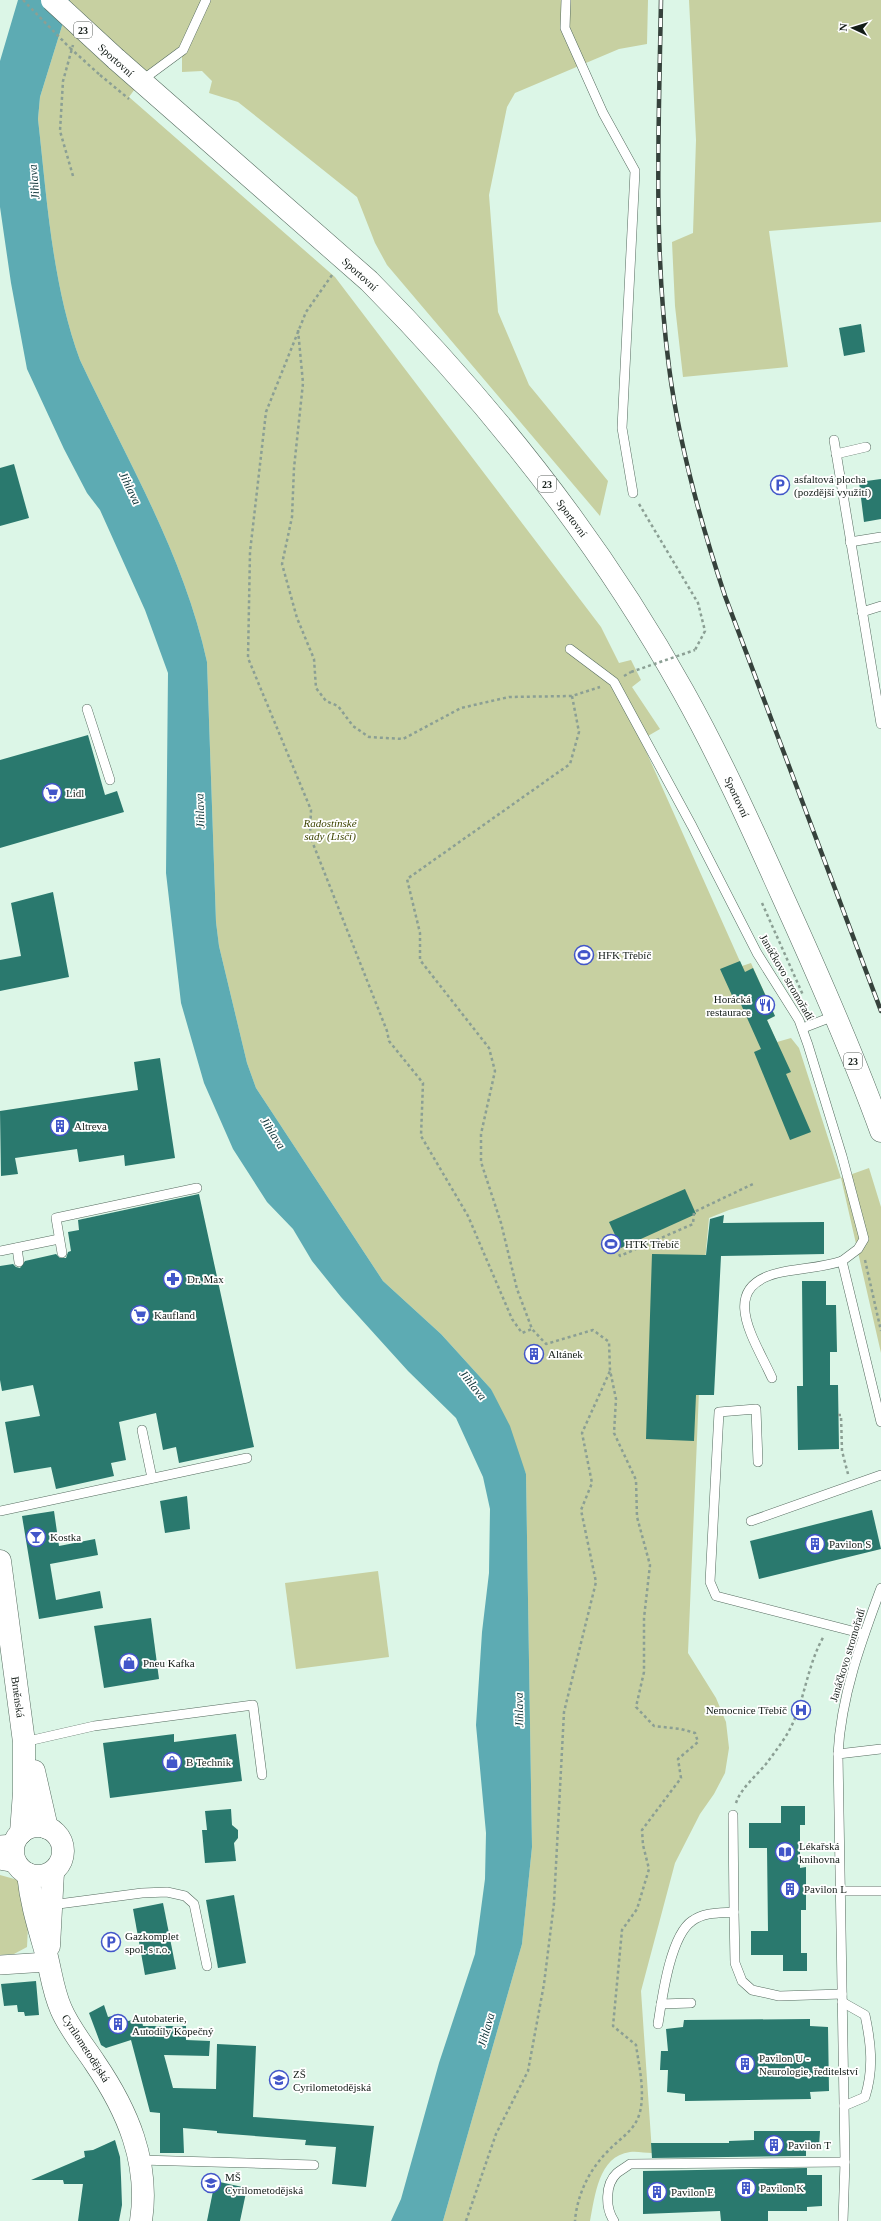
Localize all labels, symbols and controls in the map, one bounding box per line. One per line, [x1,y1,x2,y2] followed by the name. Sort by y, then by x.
[833,8,873,48] north arrow
[74,22,92,38] road number: 23
[837,23,849,32] text: N
[96,41,136,79] street label: Sportovní
[25,164,43,200] water label: Jihlava
[340,255,380,293] street label: Sportovní
[116,469,144,507] water label: Jihlava
[794,473,872,499] place label: asfaltová plocha (pozdější využití)
[769,474,791,496] parking icon: asfaltová plocha (pozdější využití)
[538,476,556,492] road number: 23
[554,497,590,539] street label: Sportovní
[722,775,752,819] street label: Sportovní
[41,782,63,804] supermarket icon: Lidl
[66,787,84,799] place label: Lidl
[192,793,208,829] water label: Jihlava
[302,817,358,843] park label: Radostínské sady (Lísčí)
[758,932,816,1022] street label: Janáčkovo stromořadí
[573,944,595,966] sports icon: HFK Třebíč
[598,949,651,961] place label: HFK Třebíč
[706,993,751,1018] place label: Horácká restaurace
[754,994,776,1016] restaurant icon: Horácká restaurace
[844,1053,862,1069] road number: 23
[258,1114,288,1152] water label: Jihlava
[49,1115,71,1137] building icon: Altreva
[74,1120,107,1132] place label: Altreva
[600,1233,622,1255] sports icon: HTK Třebíč
[625,1238,679,1250] place label: HTK Třebíč
[162,1268,184,1290] pharmacy icon: Dr. Max
[187,1273,224,1285] place label: Dr. Max
[129,1304,151,1326] supermarket icon: Kaufland
[154,1309,195,1321] place label: Kaufland
[523,1343,545,1365] building icon: Altánek
[548,1348,583,1360] place label: Altánek
[456,1367,490,1403] water label: Jihlava
[25,1526,47,1548] bar icon: Kostka
[50,1531,81,1543] place label: Kostka
[804,1533,826,1555] building icon: Pavilon S
[829,1538,871,1550] place label: Pavilon S
[827,1607,867,1703] street label: Janáčkovo stromořadí
[118,1652,140,1674] shop icon: Pneu Kafka
[143,1657,195,1669] place label: Pneu Kafka
[9,1676,27,1719] street label: Brněnská
[512,1692,526,1728] water label: Jihlava
[790,1699,812,1721] hospital icon: Nemocnice Třebíč
[706,1704,787,1716] place label: Nemocnice Třebíč
[161,1751,183,1773] shop icon: B Technik
[186,1756,232,1768] place label: B Technik
[799,1840,840,1865] place label: Lékařská knihovna
[774,1841,796,1863] library icon: Lékařská knihovna
[779,1878,801,1900] building icon: Pavilon L
[804,1883,847,1895] place label: Pavilon L
[125,1930,179,1955] place label: Gazkomplet spol. s r.o.
[100,1931,122,1953] parking icon: Gazkomplet spol. s r.o.
[474,2011,498,2049] water label: Jihlava
[60,2012,112,2084] street label: Cyrilometodějská
[132,2012,214,2037] place label: Autobaterie, Autodíly Kopečný
[107,2013,129,2035] building icon: Autobaterie, Autodíly Kopečný
[759,2052,858,2077] place label: Pavilon U - Neurologie, ředitelství
[734,2053,756,2075] building icon: Pavilon U - Neurologie, ředitelství
[293,2068,371,2093] place label: ZŠ Cyrilometodějská
[268,2069,290,2091] school or university icon: ZŠ Cyrilometodějská
[763,2134,785,2156] building icon: Pavilon T
[788,2139,831,2151] place label: Pavilon T
[225,2171,303,2196] place label: MŠ Cyrilometodějská
[200,2172,222,2194] school or university icon: MŠ Cyrilometodějská
[735,2177,757,2199] building icon: Pavilon K
[646,2181,668,2203] building icon: Pavilon E
[760,2182,804,2194] place label: Pavilon K
[671,2186,714,2198] place label: Pavilon E

